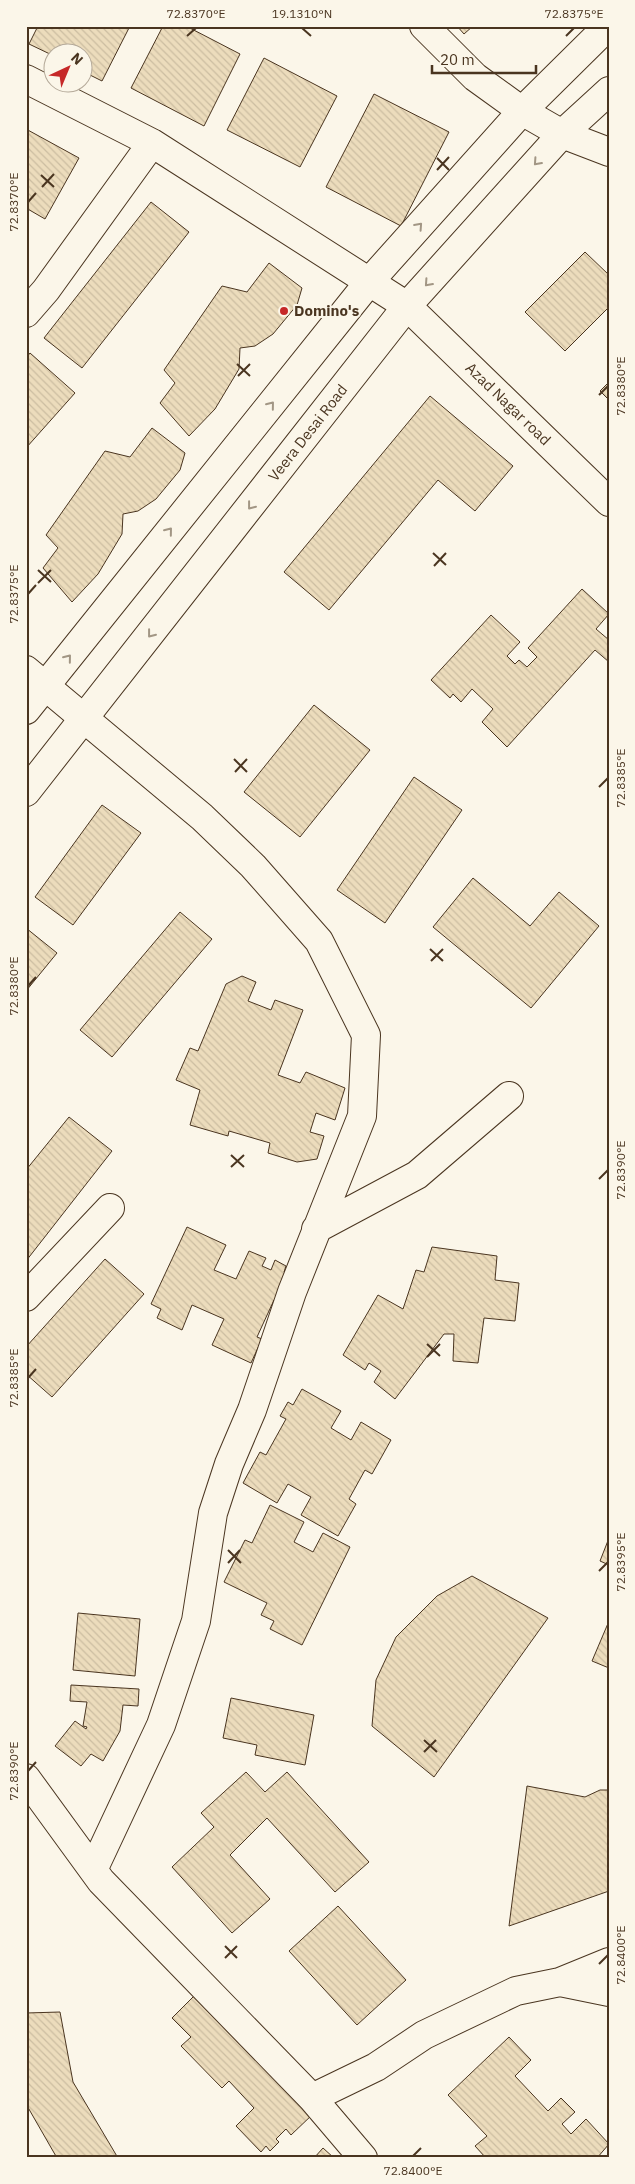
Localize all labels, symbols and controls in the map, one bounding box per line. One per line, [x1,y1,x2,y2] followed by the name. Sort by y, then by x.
[166,6,226,21] text: 72.8370°E
[272,6,332,21] text: 19.1310°N
[544,6,604,21] text: 72.8375°E
[42,42,92,92] north arrow
[432,42,536,74] scale bar
[67,49,87,69] text: N
[440,50,475,69] text: 20 m
[534,157,543,166] one-way arrow
[6,172,21,232] text: 72.8370°E
[413,222,422,231] one-way arrow
[425,277,434,286] one-way arrow
[294,301,360,320] place label: Domino's
[278,305,290,317] marker: Domino's
[613,356,628,416] text: 72.8380°E
[462,358,555,449] street label: Azad Nagar road
[264,381,351,485] street label: Veera Desai Road
[265,401,274,410] one-way arrow
[248,500,256,509] one-way arrow
[164,528,173,537] one-way arrow
[6,564,21,624] text: 72.8375°E
[148,628,156,637] one-way arrow
[62,655,70,664] one-way arrow
[613,748,628,808] text: 72.8385°E
[6,956,21,1016] text: 72.8380°E
[613,1140,628,1200] text: 72.8390°E
[6,1348,21,1408] text: 72.8385°E
[613,1532,628,1592] text: 72.8395°E
[6,1741,21,1801] text: 72.8390°E
[613,1925,628,1985] text: 72.8400°E
[383,2163,443,2178] text: 72.8400°E

